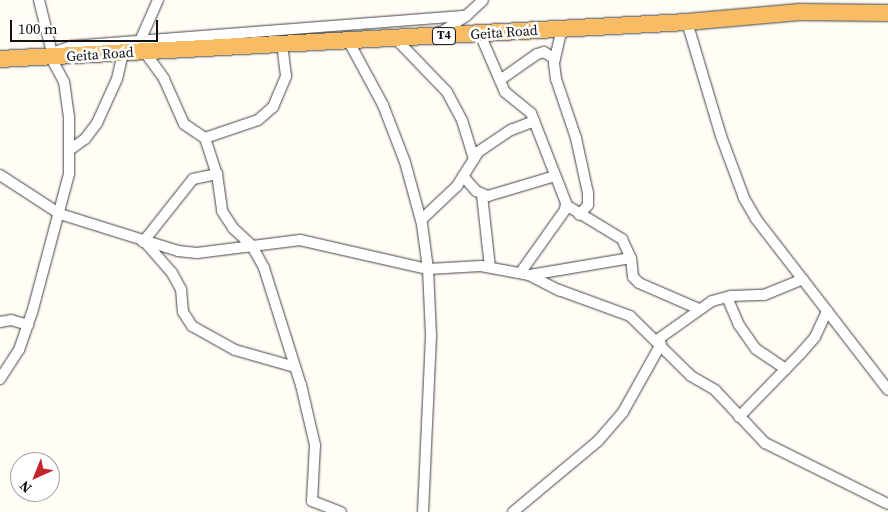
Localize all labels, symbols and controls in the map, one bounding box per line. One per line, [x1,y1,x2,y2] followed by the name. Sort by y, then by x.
[12,10,160,42] scale bar
[18,18,58,39] text: 100 m
[470,21,538,43] street label: Geita Road
[432,27,456,46] road number: T4
[66,43,134,65] street label: Geita Road
[10,452,60,502] north arrow
[15,476,36,498] text: N

